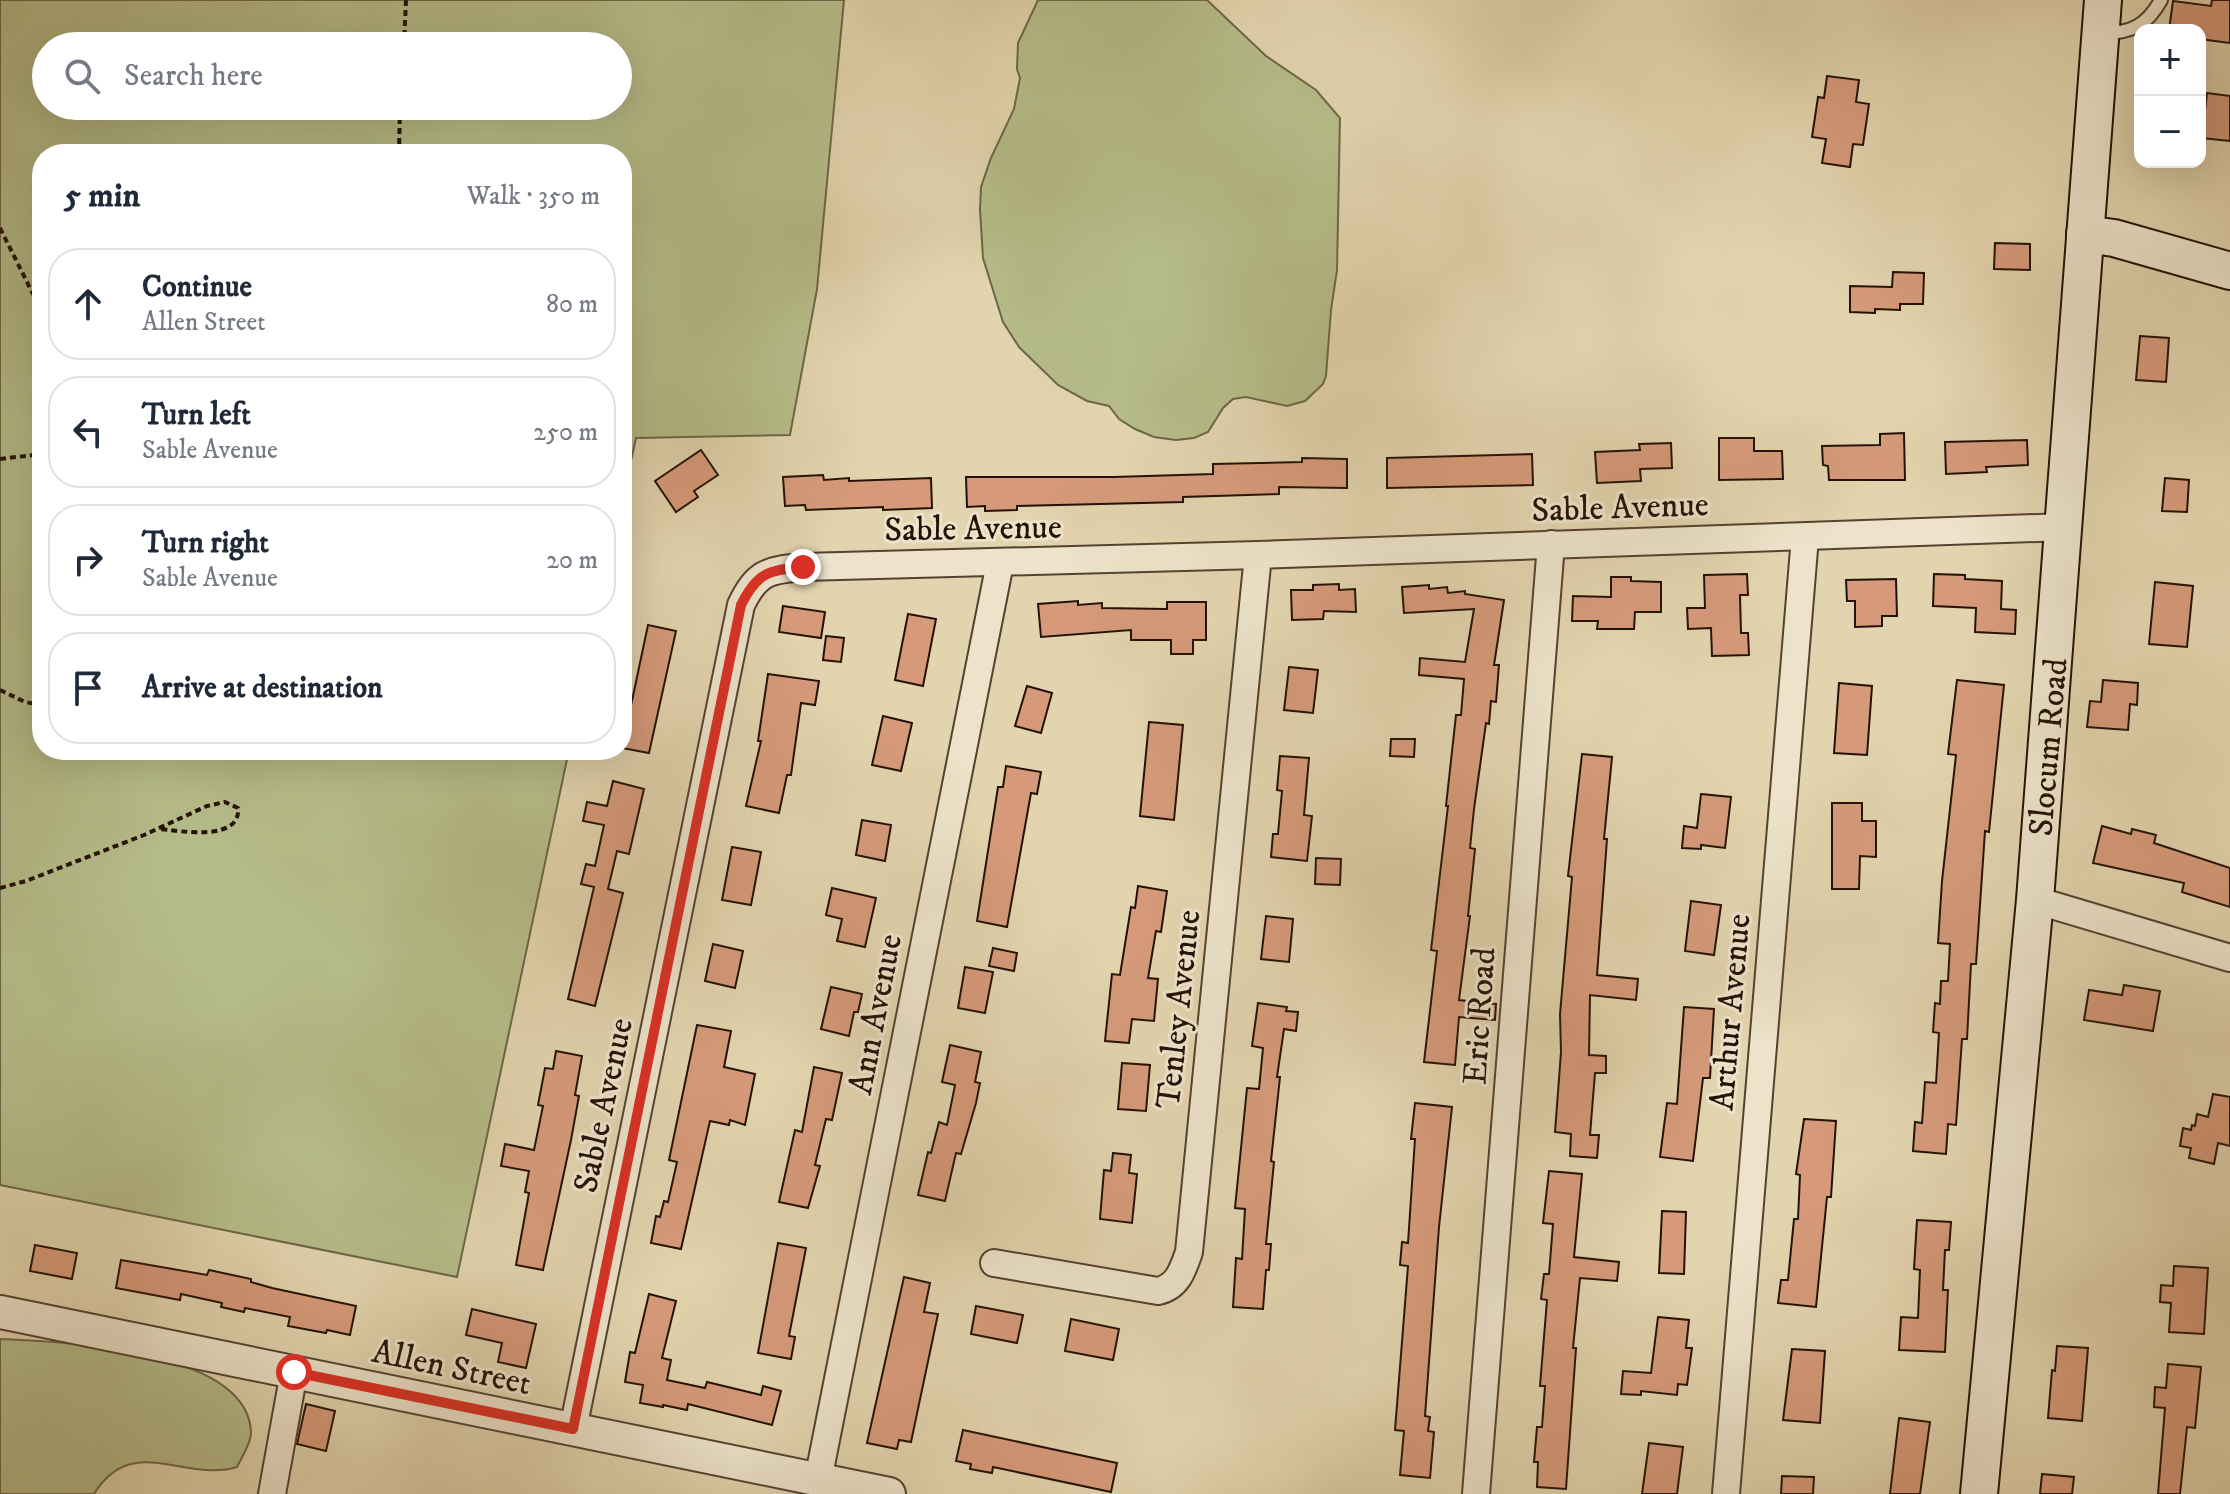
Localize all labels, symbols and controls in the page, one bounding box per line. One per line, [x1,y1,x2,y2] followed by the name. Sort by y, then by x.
[2134,24,2206,168] map controls
[2134,24,2206,96] button: +
[32,32,632,120] search box
[60,54,104,98] icon: search
[124,58,263,95] text: Search here
[2134,96,2206,168] button: −
[64,175,140,217] text: 5 min
[467,180,600,213] text: Walk · 350 m
[142,269,252,306] text: Continue
[66,282,110,326] icon: ahead
[546,288,598,321] text: 80 m
[142,306,266,339] text: Allen Street
[142,397,251,434] text: Turn left
[66,410,110,454] icon: left
[533,416,598,449] text: 250 m
[142,434,278,467] text: Sable Avenue
[1531,484,1710,532] street label: Sable Avenue
[884,506,1062,552] street label: Sable Avenue
[142,525,269,562] text: Turn right
[66,538,110,582] icon: right
[546,544,598,577] text: 20 m
[785,549,821,585] route end
[142,562,278,595] text: Sable Avenue
[2020,656,2078,838] street label: Slocum Road
[66,666,110,710] icon: arrive
[142,670,383,707] text: Arrive at destination
[1148,908,1210,1111] street label: Tenley Avenue
[1701,912,1761,1112] street label: Arthur Avenue
[840,931,912,1098] street label: Ann Avenue
[1454,946,1506,1086] street label: Eric Road
[565,1014,643,1197] street label: Sable Avenue
[368,1331,535,1405] street label: Allen Street
[276,1354,312,1390] route start

